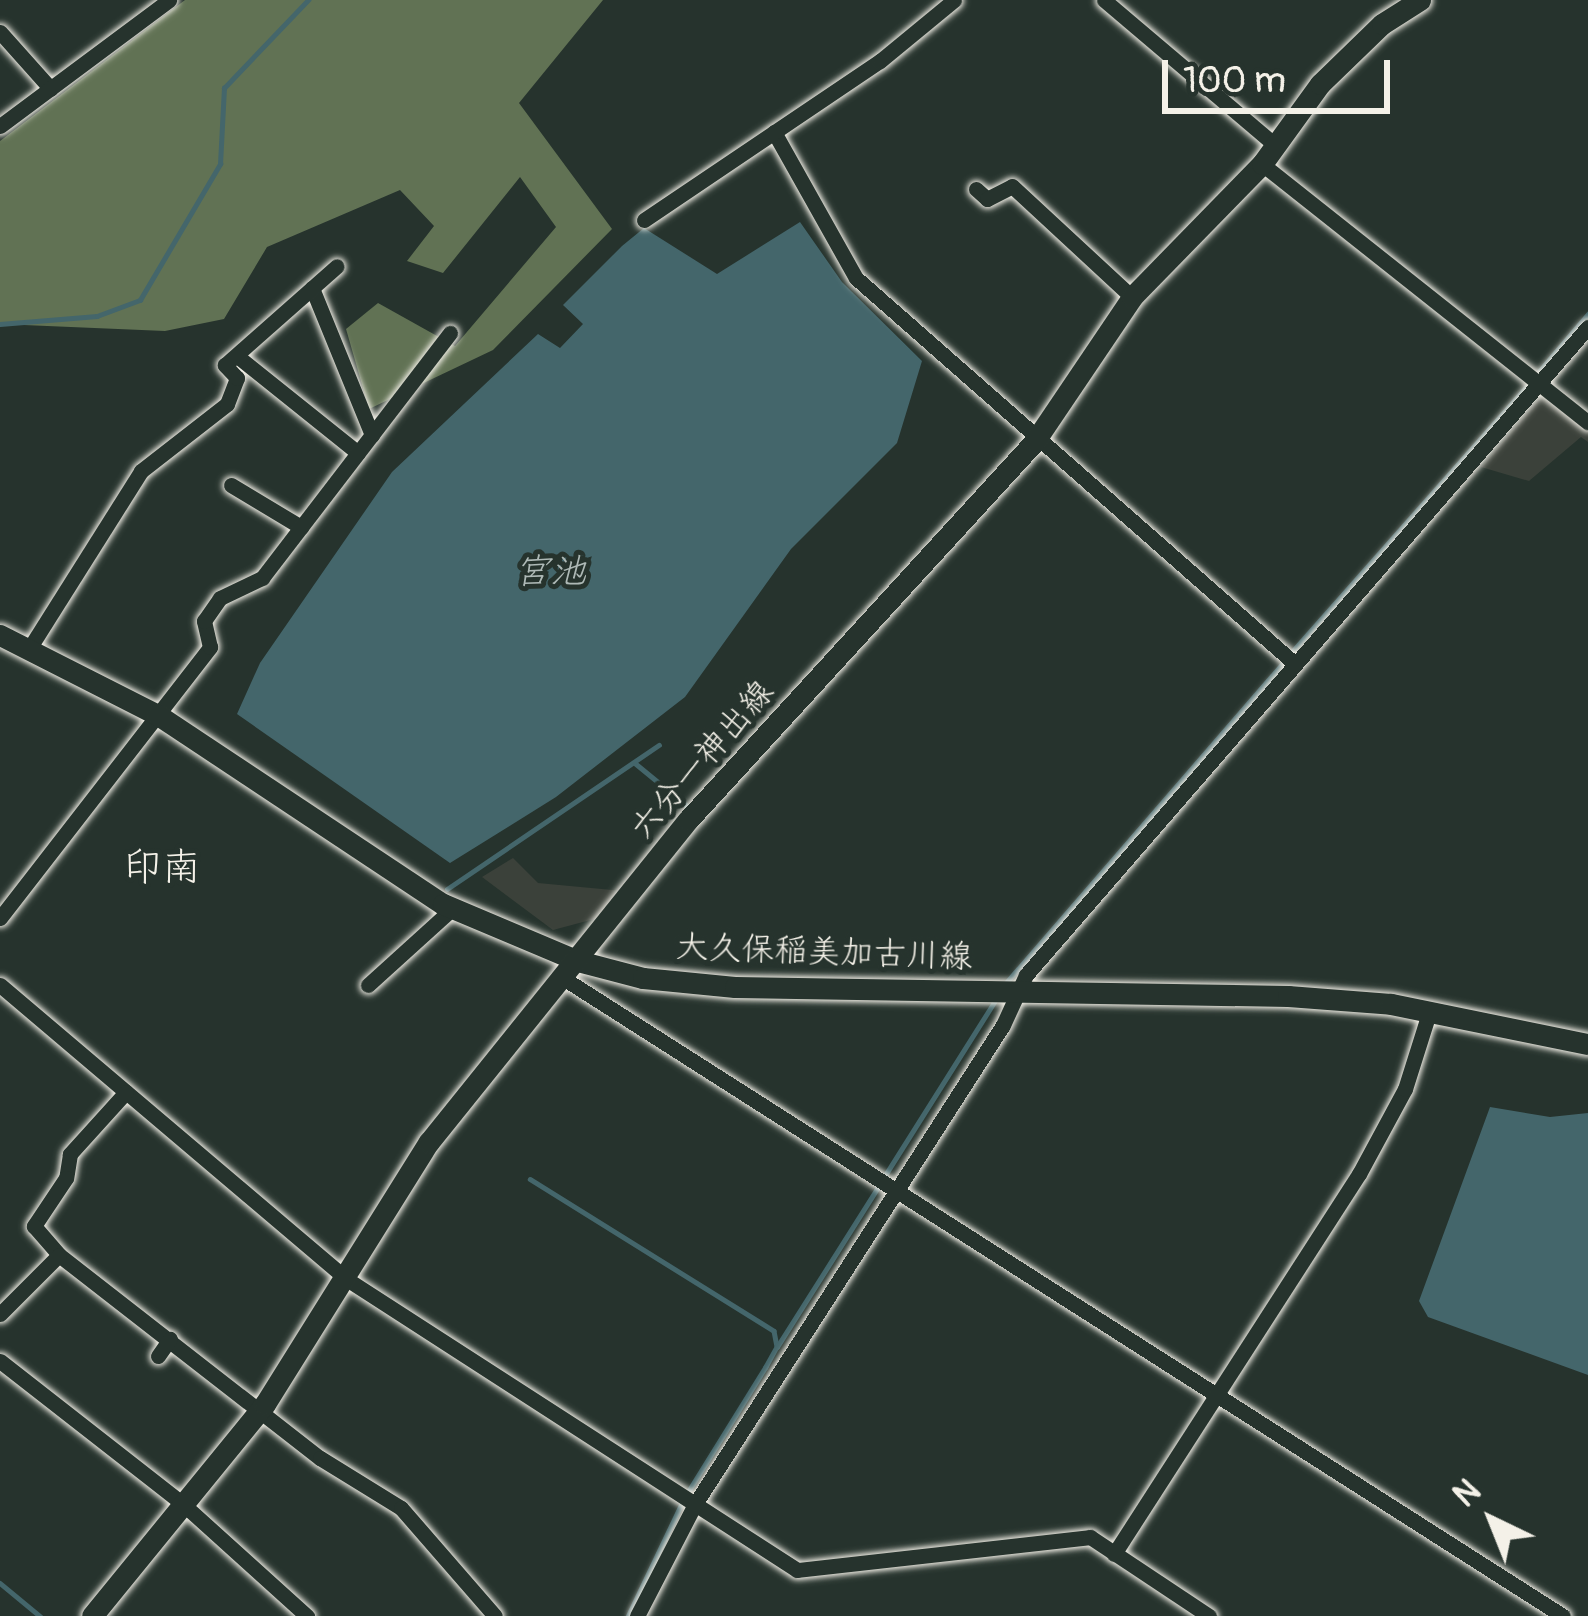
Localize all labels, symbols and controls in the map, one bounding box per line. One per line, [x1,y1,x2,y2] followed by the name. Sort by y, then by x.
[1168,36,1396,110] scale bar
[1183,58,1286,103] text: 100 m
[514,550,586,594] water label: 宮池
[622,672,782,848] street label: 六分一神出線
[123,845,201,891] district label: 印南
[675,927,973,977] street label: 大久保稲美加古川線
[1432,1460,1552,1580] north arrow
[1445,1471,1489,1516] text: N

